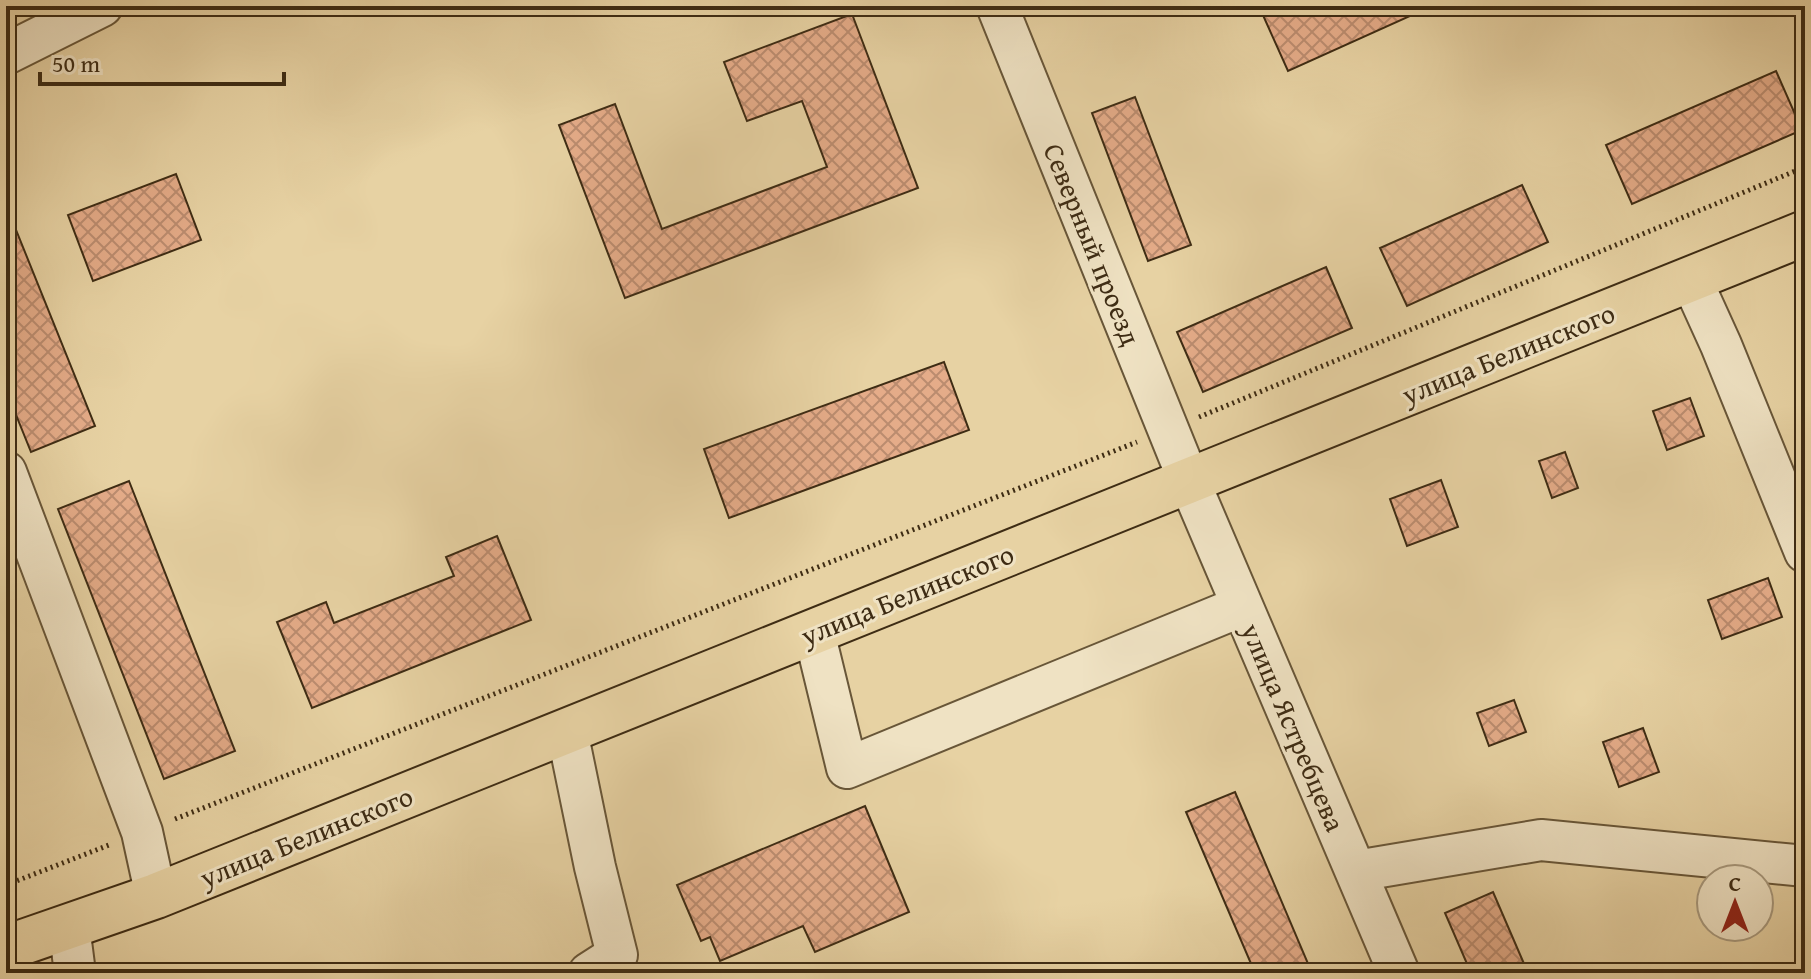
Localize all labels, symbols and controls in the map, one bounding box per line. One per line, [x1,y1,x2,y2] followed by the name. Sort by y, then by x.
[40,36,284,86] scale bar
[52,46,100,81] text: 50 m
[1034,137,1152,351] street label: Северный проезд
[1394,292,1621,415] street label: улица Белинского
[793,533,1020,656] street label: улица Белинского
[1231,616,1357,838] street label: улица Ястребцева
[192,775,419,898] street label: улица Белинского
[1695,863,1775,943] north arrow
[1729,867,1741,899] text: С

